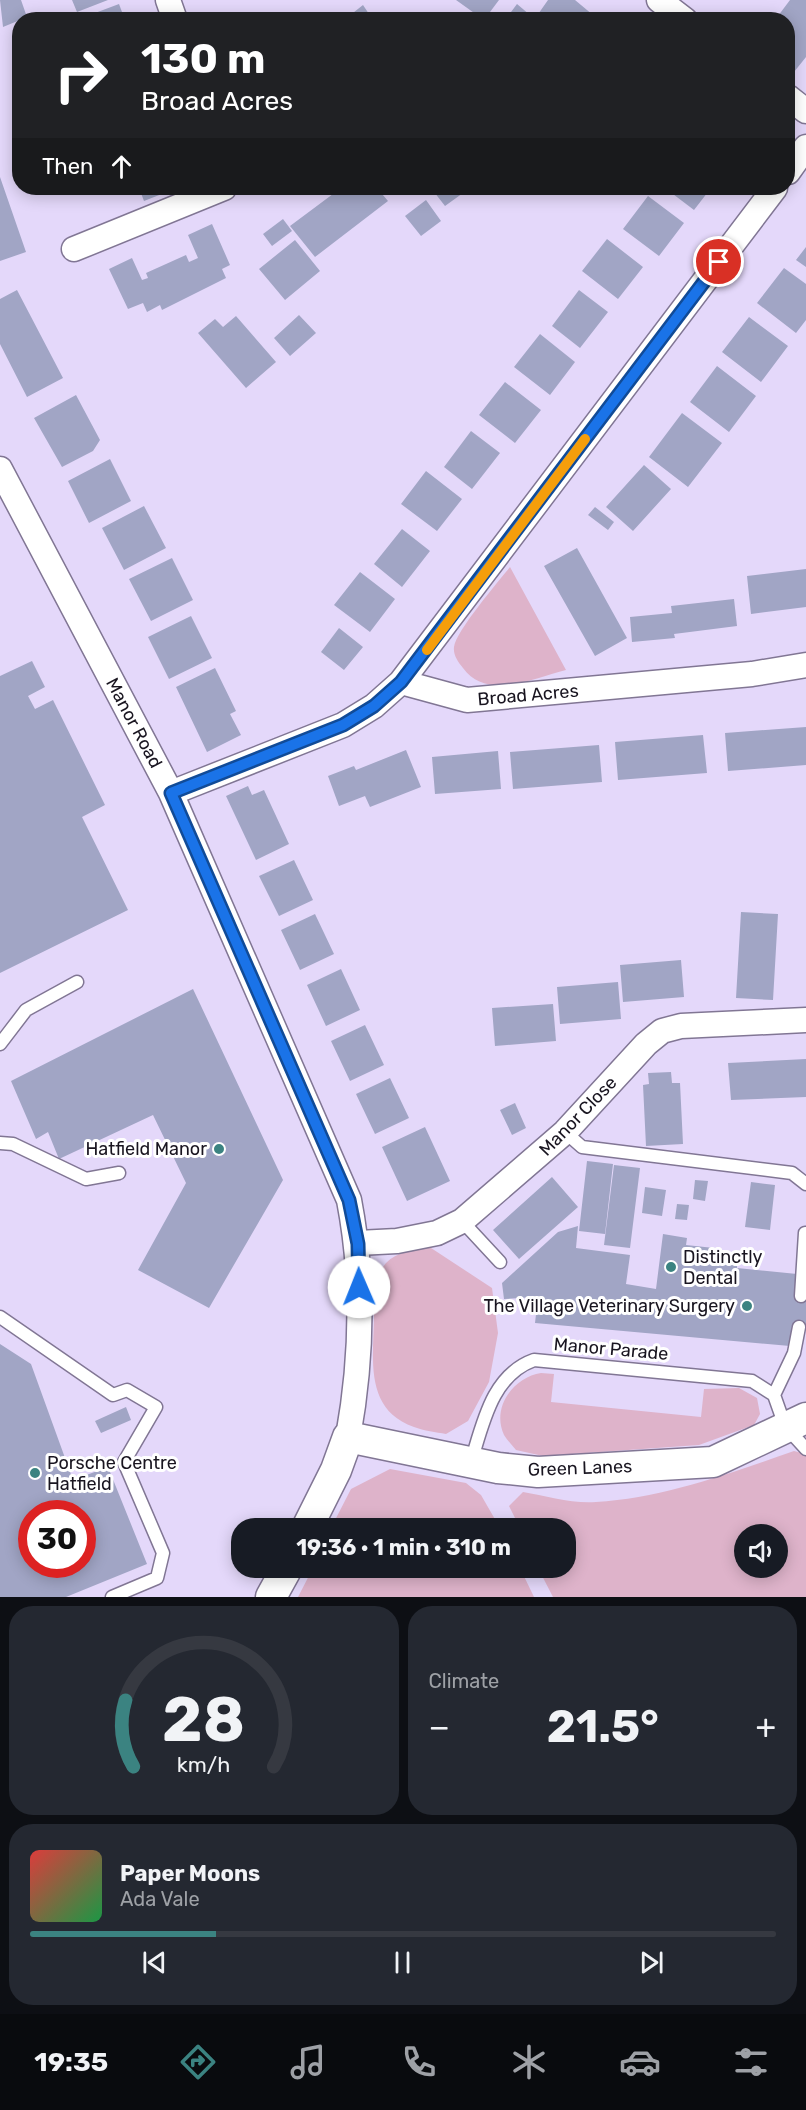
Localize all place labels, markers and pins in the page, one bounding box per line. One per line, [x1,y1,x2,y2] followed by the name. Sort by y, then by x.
[693,236,744,287] pin
[85,1138,207,1160] place label: Hatfield Manor
[212,1142,226,1156] marker: Hatfield Manor
[683,1246,763,1289] place label: Distinctly Dental
[664,1260,678,1274] marker: Distinctly Dental
[483,1295,735,1317] place label: The Village Veterinary Surgery
[740,1299,754,1313] marker: The Village Veterinary Surgery
[47,1452,177,1495] place label: Porsche Centre Hatfield
[28,1466,42,1480] marker: Porsche Centre Hatfield

